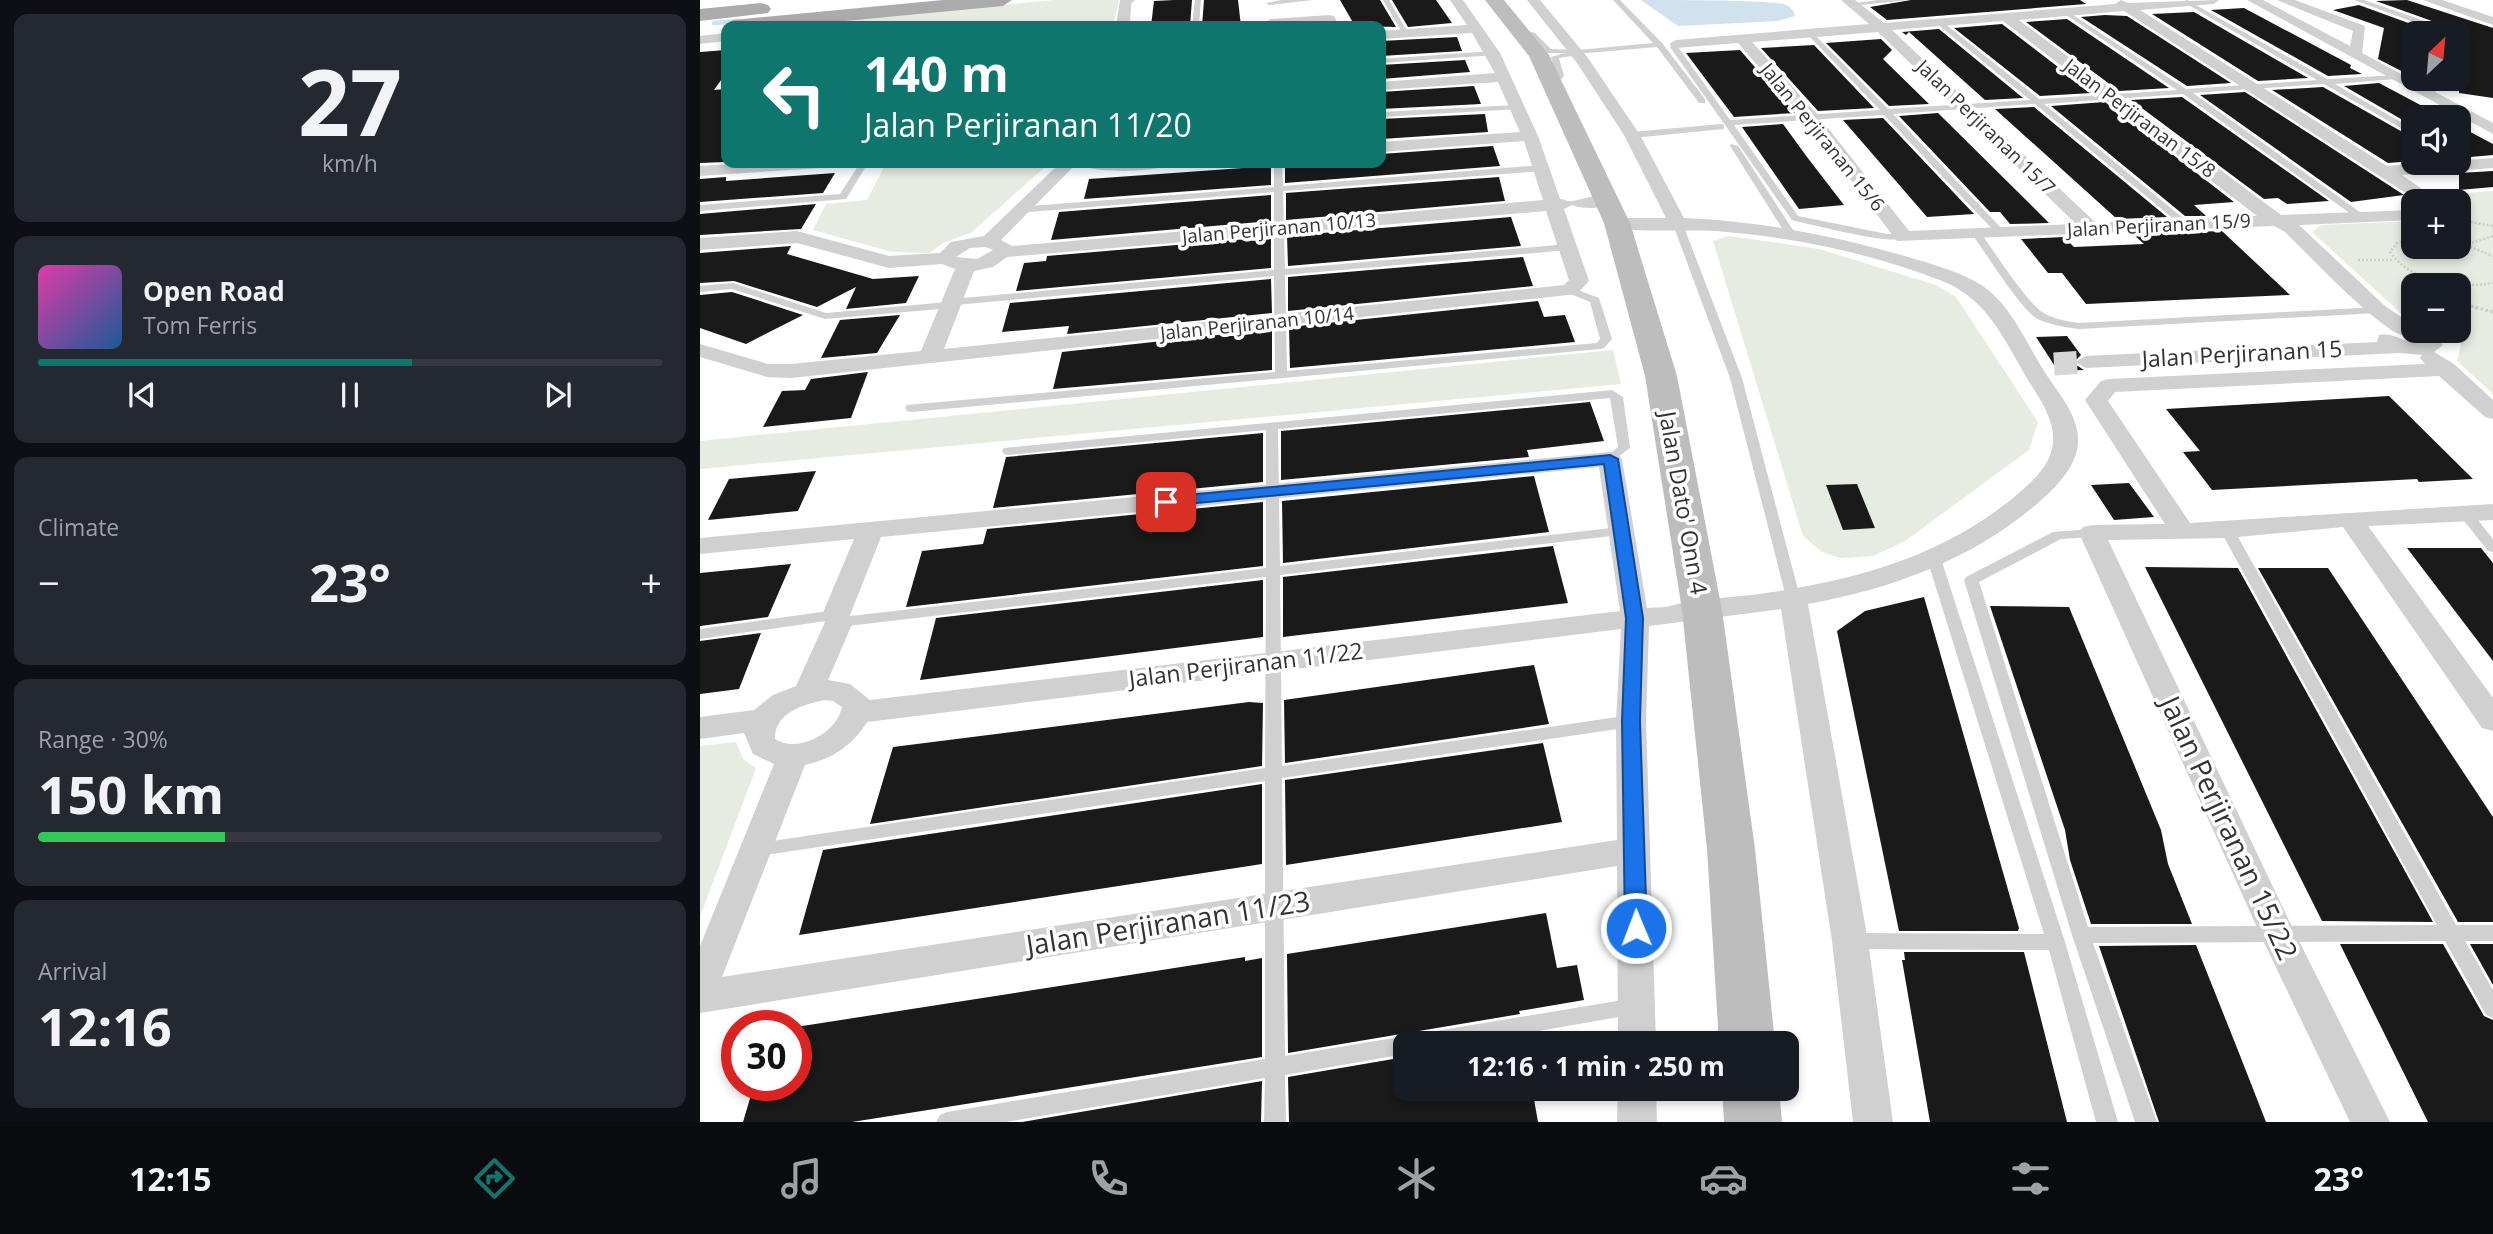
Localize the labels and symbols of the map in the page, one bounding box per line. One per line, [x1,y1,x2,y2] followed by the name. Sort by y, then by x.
[2401,21,2471,91] north arrow
[2057,51,2221,184] street label: Jalan Perjiranan 15/8
[1909,52,2061,200] street label: Jalan Perjiranan 15/7
[1754,56,1891,217] street label: Jalan Perjiranan 15/6
[1179,207,1377,250] street label: Jalan Perjiranan 10/13
[2065,207,2251,243] street label: Jalan Perjiranan 15/9
[1157,300,1355,346] street label: Jalan Perjiranan 10/14
[2139,332,2343,374] street label: Jalan Perjiranan 15
[1652,407,1716,597] street label: Jalan Dato' Onn 4
[1136,472,1196,532] pin
[1125,634,1365,694] street label: Jalan Perjiranan 11/22
[2151,687,2308,966] street label: Jalan Perjiranan 15/22
[1020,881,1312,964] street label: Jalan Perjiranan 11/23
[1599,891,1673,965] position arrow
[721,1010,812,1101] speed limit sign: 30

